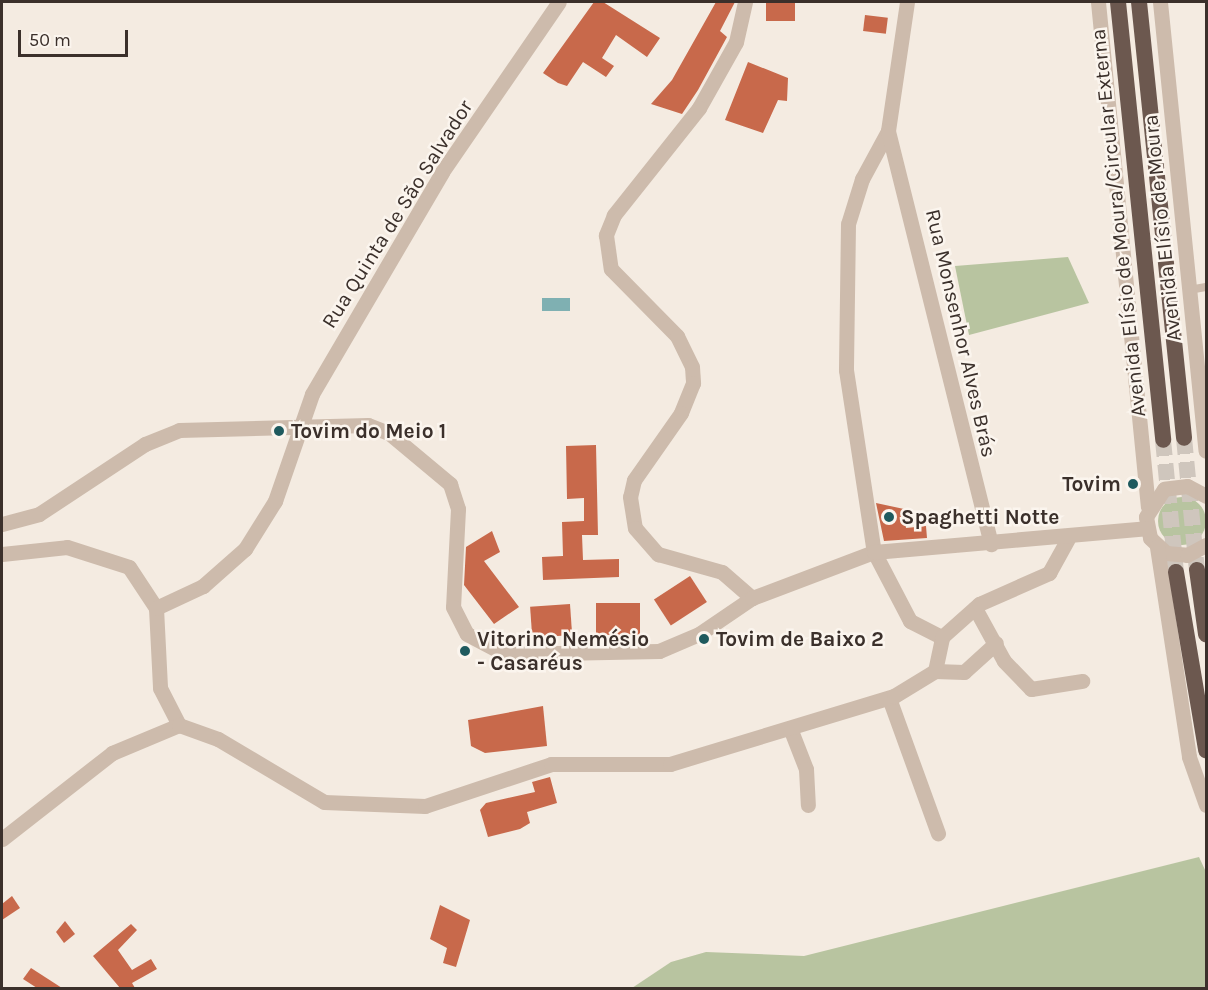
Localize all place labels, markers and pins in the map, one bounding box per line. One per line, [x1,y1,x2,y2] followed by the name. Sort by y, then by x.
[291,418,446,444] place label: Tovim do Meio 1
[272,424,286,438] marker: Tovim do Meio 1
[1062,471,1121,497] place label: Tovim
[1126,477,1140,491] marker: Tovim
[901,504,1059,530] place label: Spaghetti Notte
[882,510,896,524] marker: Spaghetti Notte
[477,626,649,676] place label: Vitorino Nemésio - Casaréus
[716,626,884,652] place label: Tovim de Baixo 2
[697,632,711,646] marker: Tovim de Baixo 2
[458,644,472,658] marker: Vitorino Nemésio - Casaréus

